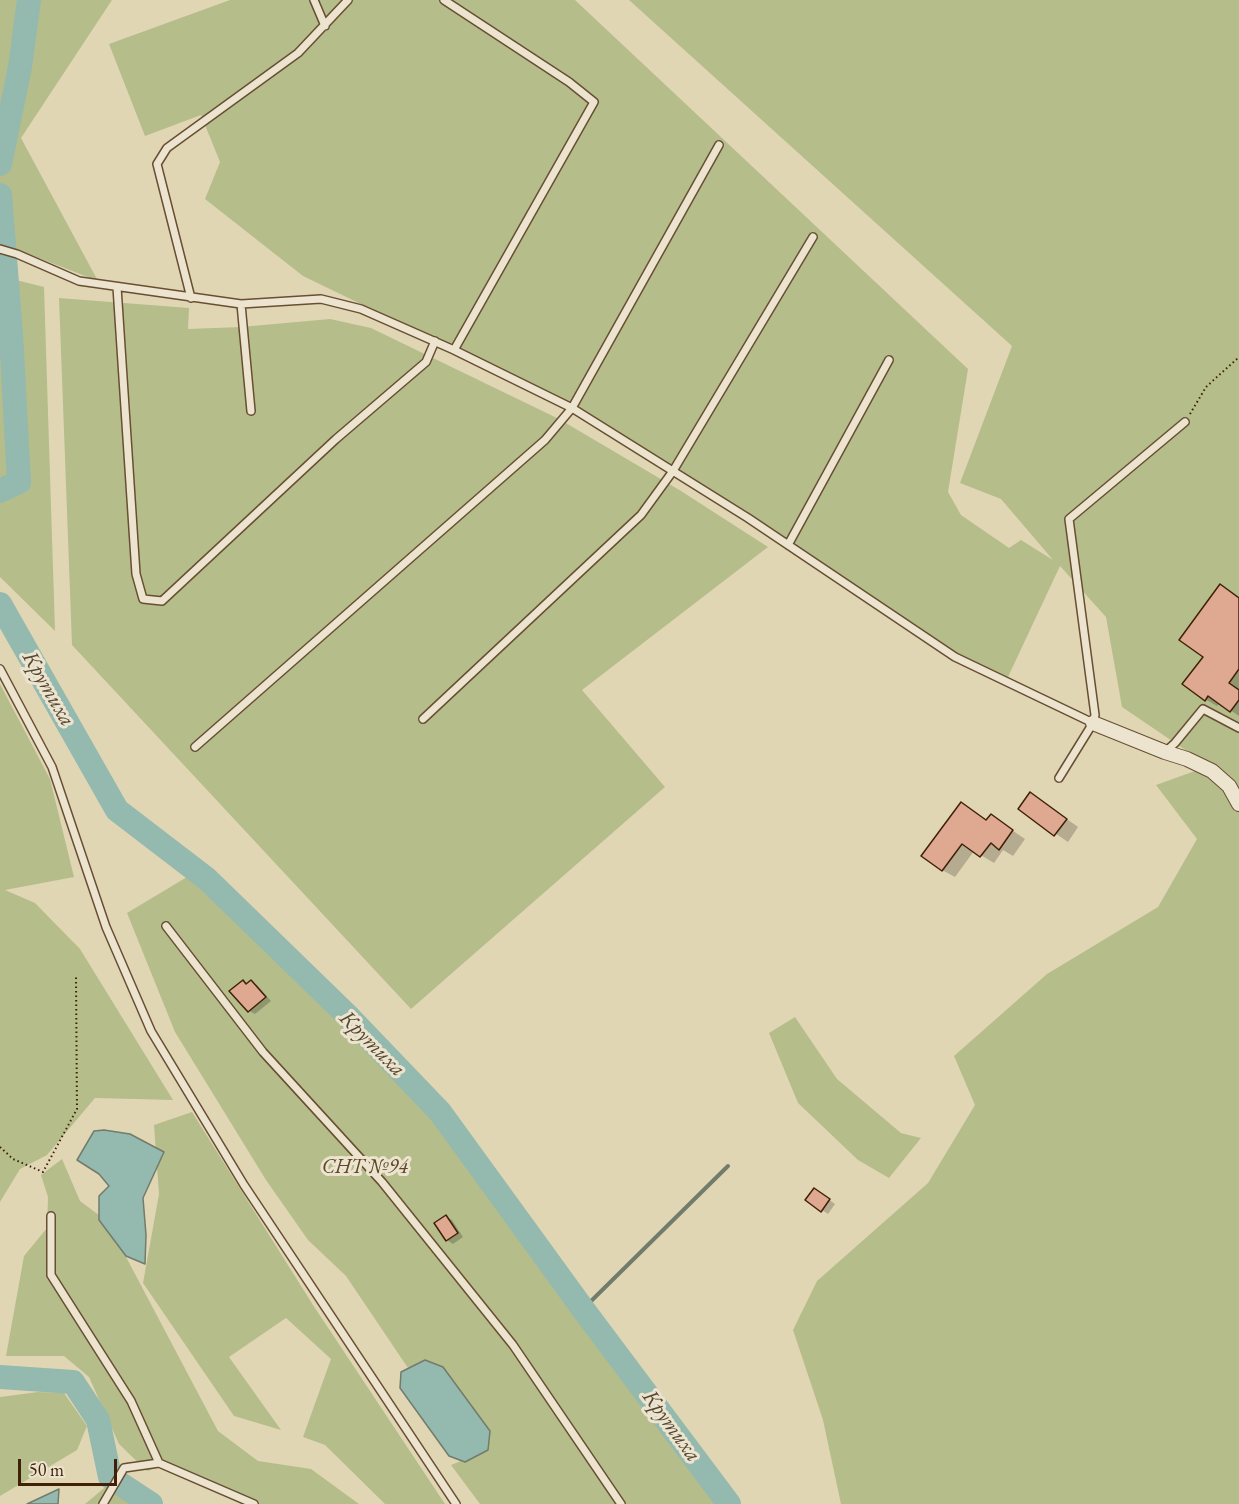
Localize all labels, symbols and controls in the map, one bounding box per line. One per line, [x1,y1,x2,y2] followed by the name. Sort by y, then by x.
[16,647,80,731] water label: Крутиха
[333,1005,411,1083] water label: Крутиха
[322,1154,408,1180] park label: СНТ №94
[636,1385,706,1467] water label: Крутиха
[21,1447,120,1485] scale bar
[29,1458,64,1481] text: 50 m

